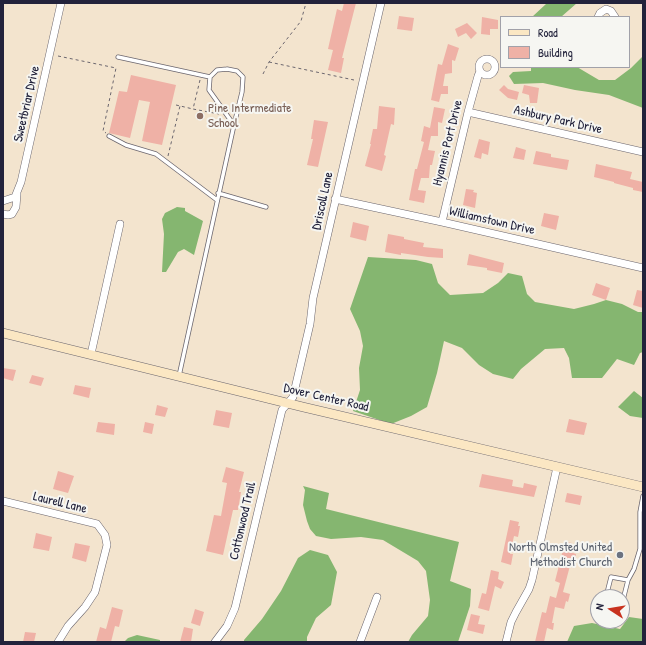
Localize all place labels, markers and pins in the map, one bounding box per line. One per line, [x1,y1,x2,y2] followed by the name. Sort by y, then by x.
[208,101,292,132] place label: Pine Intermediate School
[195,111,205,121] marker: Pine Intermediate School
[509,540,612,571] place label: North Olmsted United Methodist Church
[615,550,625,560] marker: North Olmsted United Methodist Church

